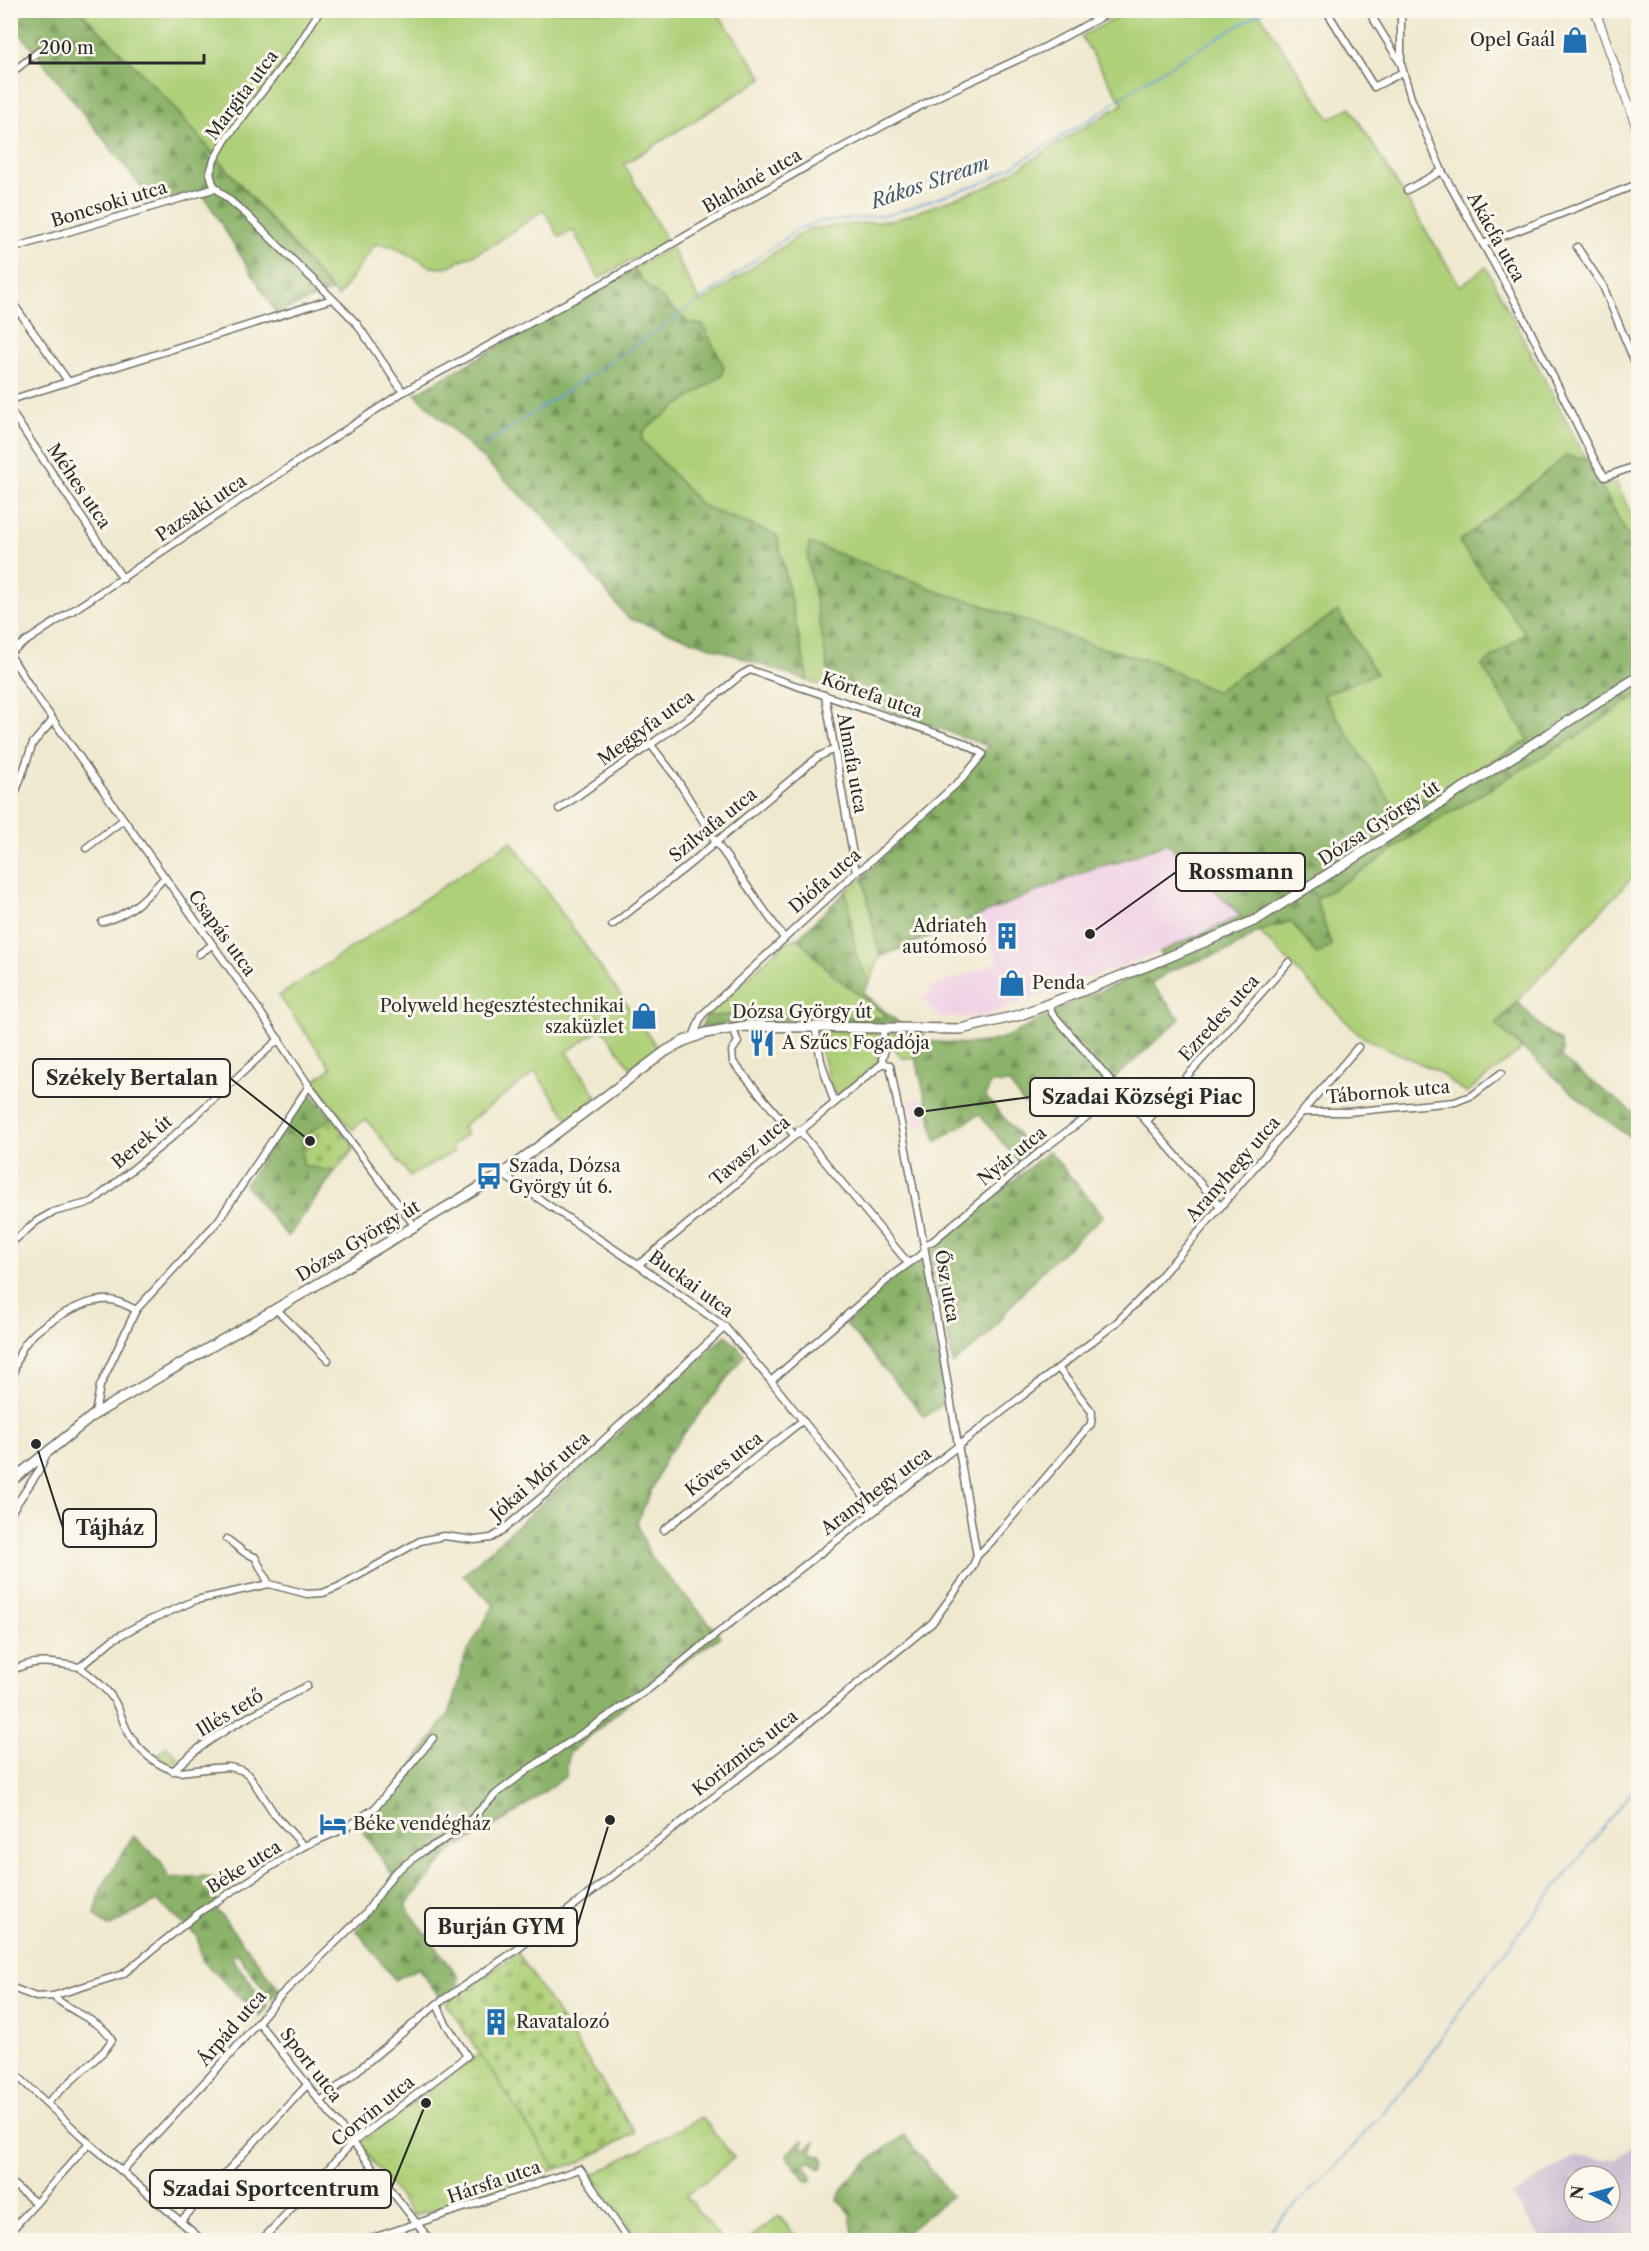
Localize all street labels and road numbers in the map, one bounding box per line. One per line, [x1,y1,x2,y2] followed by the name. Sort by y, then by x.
[201,45,283,144] street label: Margita utca
[699,144,806,218] street label: Blaháné utca
[48,176,170,232] street label: Boncsoki utca
[1462,187,1530,286] street label: Akácfa utca
[42,439,116,533] street label: Méhes utca
[151,469,251,546] street label: Pazsaki utca
[819,667,926,723] street label: Körtefa utca
[594,685,699,770] street label: Meggyfa utca
[832,710,872,816] street label: Almafa utca
[1314,775,1444,870] street label: Dózsa György út
[665,783,762,867] street label: Szilvafa utca
[785,844,866,918] street label: Diófa utca
[183,886,261,981] street label: Csapás utca
[1174,970,1264,1066] street label: Ezredes utca
[732,1001,873,1023] street label: Dózsa György út
[1325,1076,1451,1108] street label: Tábornok utca
[107,1110,177,1174] street label: Berek út
[705,1111,795,1191] street label: Tavasz utca
[1181,1111,1285,1227] street label: Aranyhegy utca
[973,1121,1051,1190] street label: Nyár utca
[292,1195,424,1287] street label: Dózsa György út
[644,1246,738,1322] street label: Buckai utca
[930,1248,965,1324] street label: Ősz utca
[484,1427,594,1527] street label: Jókai Mór utca
[681,1427,768,1501] street label: Köves utca
[816,1442,936,1540] street label: Aranyhegy utca
[193,1685,267,1741] street label: Illés tető
[688,1705,802,1801] street label: Korizmics utca
[203,1835,286,1898] street label: Béke utca
[192,1984,271,2071] street label: Árpád utca
[275,2024,347,2107] street label: Sport utca
[327,2071,419,2151] street label: Corvin utca
[445,2156,544,2208] street label: Hársfa utca

